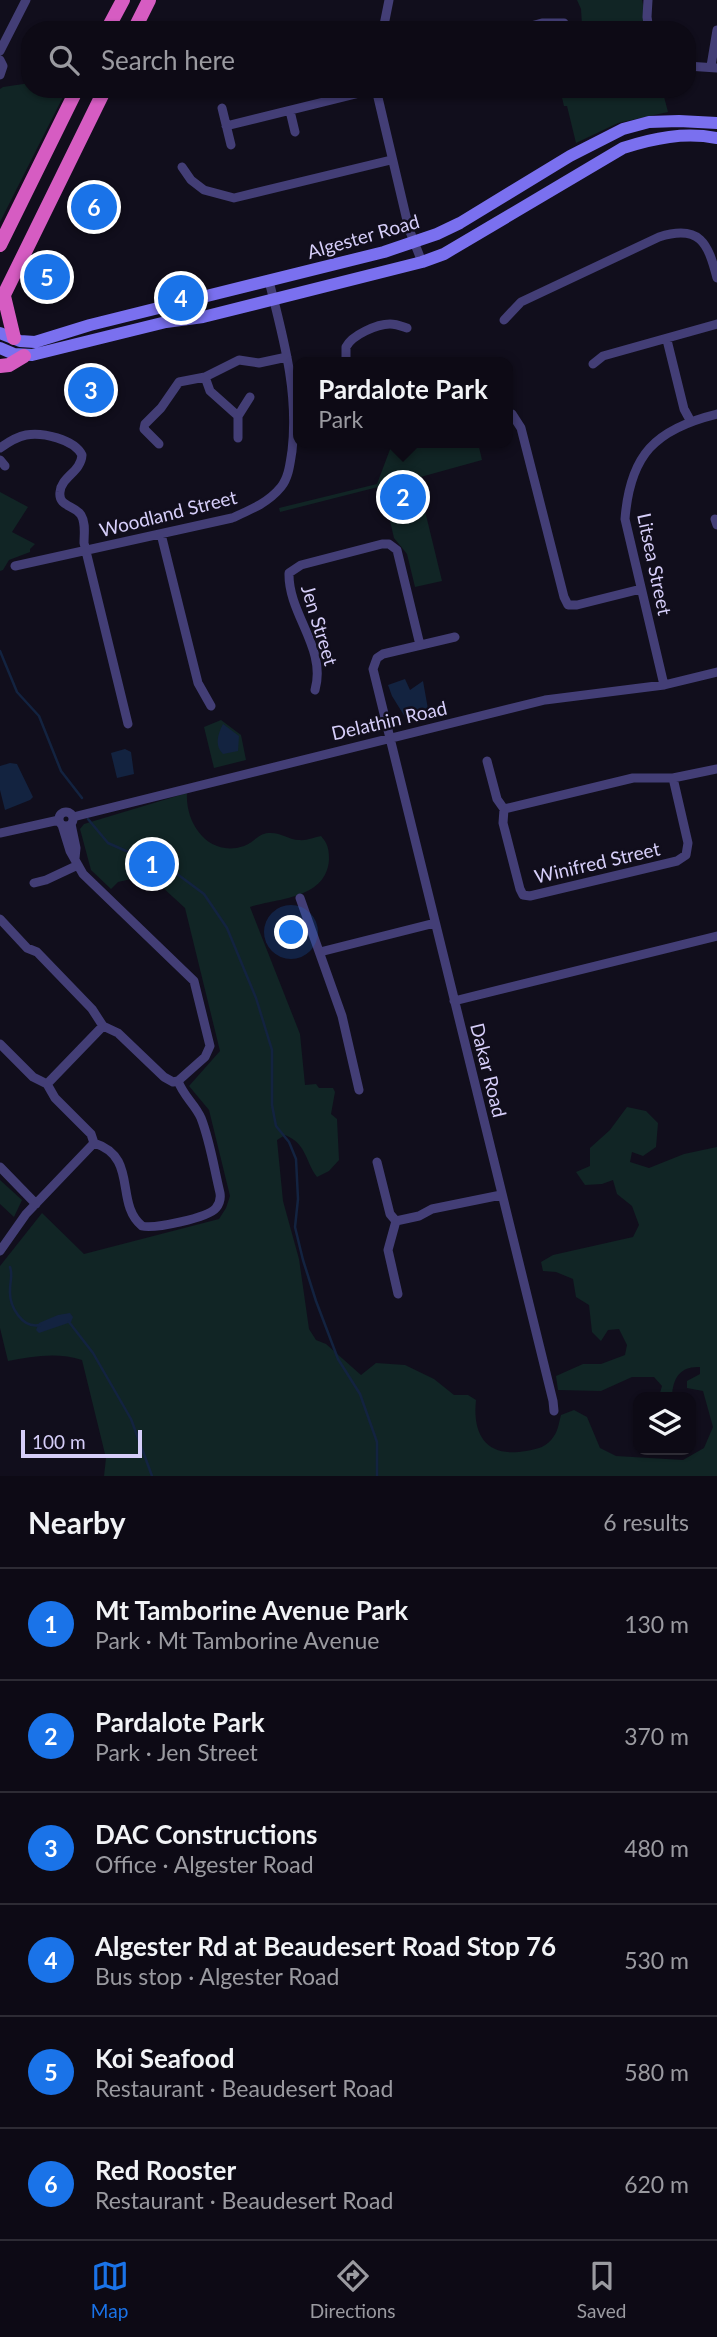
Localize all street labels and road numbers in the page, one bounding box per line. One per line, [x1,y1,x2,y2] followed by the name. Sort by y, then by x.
[304,209,422,263] street label: Algester Road
[97,485,239,541] street label: Woodland Street
[633,511,677,617] street label: Litsea Street
[297,582,343,668] street label: Jen Street
[329,696,449,744] street label: Delathin Road
[532,836,662,888] street label: Winifred Street
[466,1021,512,1119] street label: Dakar Road

